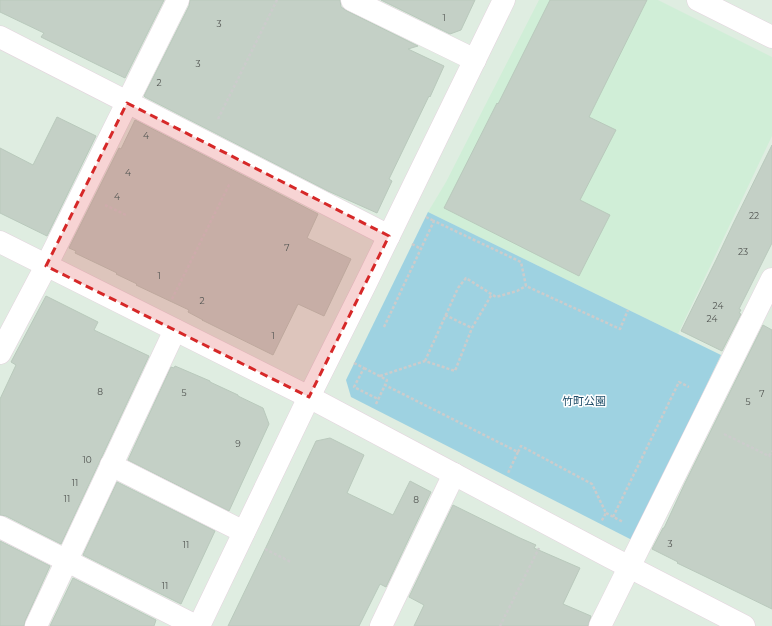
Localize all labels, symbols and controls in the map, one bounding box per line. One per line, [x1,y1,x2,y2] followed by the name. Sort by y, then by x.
[442,12,446,23] house number: 1
[216,18,222,29] house number: 3
[195,58,201,69] house number: 3
[156,77,162,88] house number: 2
[143,130,149,141] house number: 4
[125,167,131,178] house number: 4
[114,191,120,202] house number: 4
[749,210,759,221] house number: 22
[284,242,290,253] house number: 7
[738,246,748,257] house number: 23
[157,270,161,281] house number: 1
[199,295,205,306] house number: 2
[713,300,723,311] house number: 24
[707,313,717,324] house number: 24
[271,330,275,341] house number: 1
[97,386,103,397] house number: 8
[181,387,187,398] house number: 5
[759,388,765,399] house number: 7
[562,394,606,408] park label: 竹町公園
[745,396,751,407] house number: 5
[235,438,241,449] house number: 9
[82,454,92,465] house number: 10
[72,477,78,488] house number: 11
[64,493,70,504] house number: 11
[413,494,419,505] house number: 8
[667,538,673,549] house number: 3
[183,539,189,550] house number: 11
[162,580,168,591] house number: 11

